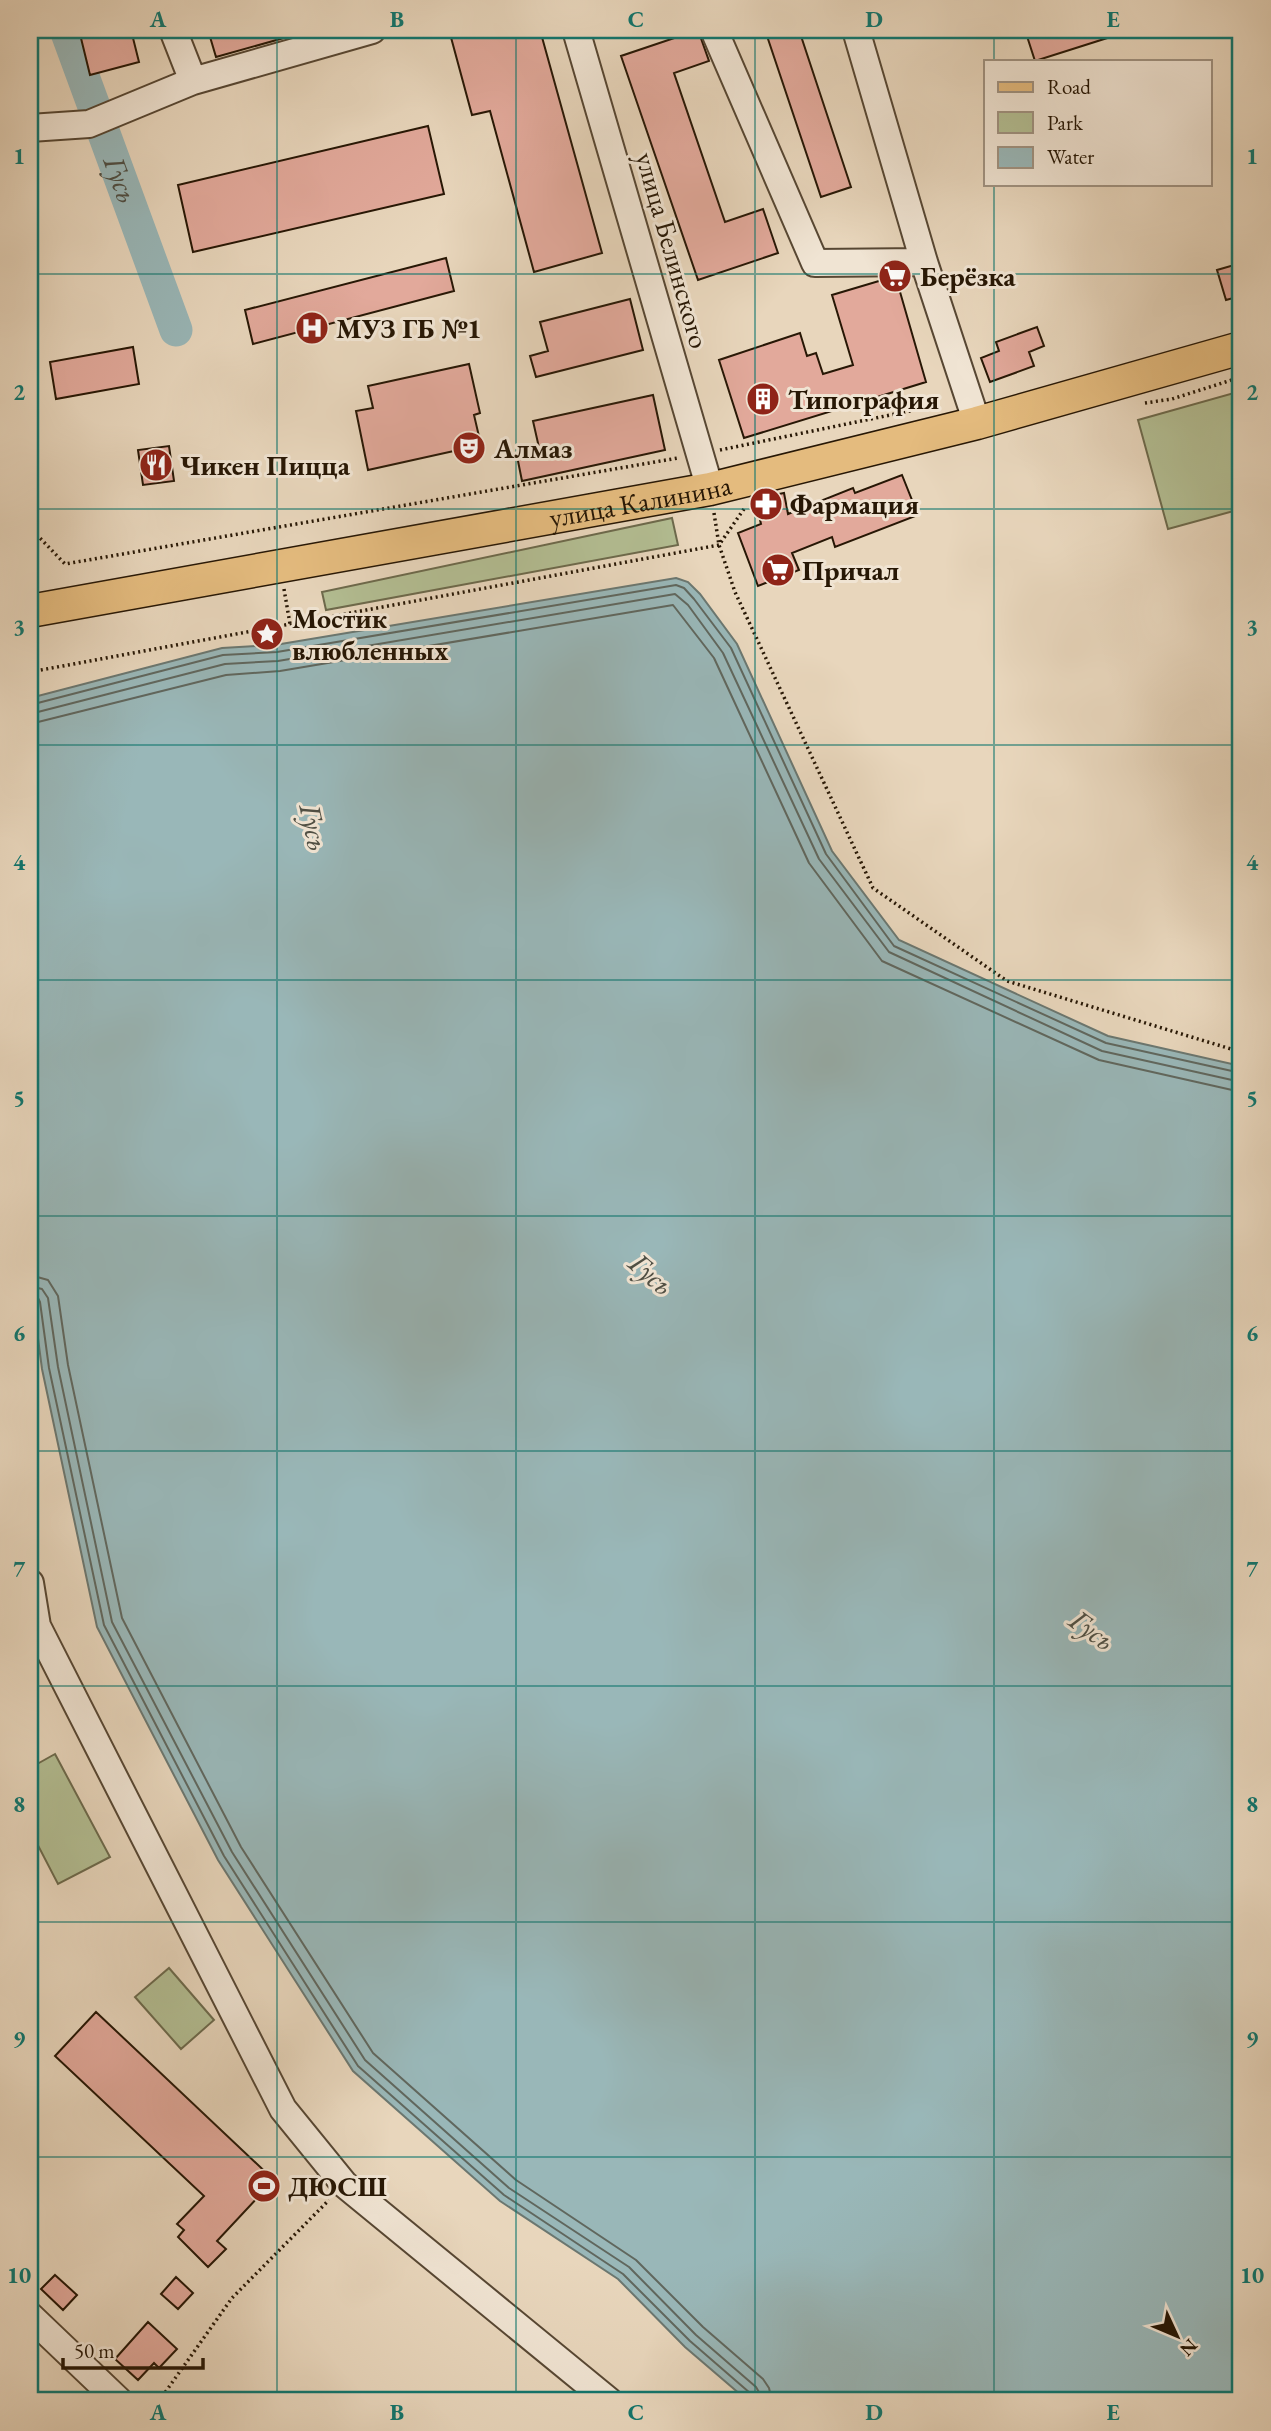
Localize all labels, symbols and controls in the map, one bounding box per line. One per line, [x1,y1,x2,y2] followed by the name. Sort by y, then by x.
[149,4,167,34] text: A
[390,4,404,34] text: B
[628,4,644,34] text: C
[865,4,883,34] text: D
[1106,4,1120,34] text: E
[984,60,1212,186] legend
[1047,73,1091,100] text: Road
[1047,109,1084,136] text: Park
[13,141,25,171] text: 1
[1246,141,1258,171] text: 1
[1047,143,1094,170] text: Water
[628,148,718,352] street label: улица Белинского
[94,149,148,208] water label: Гусь
[876,257,914,295] supermarket icon: Берёзка
[920,258,1016,294] place label: Берёзка
[293,309,331,347] hospital icon: МУЗ ГБ №1
[336,310,481,346] place label: МУЗ ГБ №1
[13,377,25,407] text: 2
[1246,377,1258,407] text: 2
[744,380,782,418] building icon: Типография
[788,381,939,417] place label: Типография
[450,429,488,467] theatre icon: Алмаз
[493,430,573,466] place label: Алмаз
[137,446,175,484] restaurant icon: Чикен Пицца
[180,447,351,483] place label: Чикен Пицца
[546,466,736,535] street label: улица Калинина
[747,485,785,523] pharmacy icon: Фармация
[790,486,919,522] place label: Фармация
[759,551,797,589] supermarket icon: Причал
[802,552,899,588] place label: Причал
[292,600,448,668] place label: Мостик влюбленных
[13,612,25,642] text: 3
[1246,612,1258,642] text: 3
[248,615,286,653] place icon: Мостик влюбленных
[290,798,339,854] water label: Гусь
[13,847,26,877] text: 4
[1246,847,1259,877] text: 4
[13,1083,25,1113] text: 5
[1246,1083,1258,1113] text: 5
[620,1243,682,1304] water label: Гусь
[13,1318,25,1348] text: 6
[1246,1318,1258,1348] text: 6
[13,1554,26,1584] text: 7
[1246,1554,1259,1584] text: 7
[1061,1599,1123,1659] water label: Гусь
[13,1789,25,1819] text: 8
[1246,1789,1258,1819] text: 8
[13,2024,25,2054] text: 9
[1246,2024,1258,2054] text: 9
[245,2167,283,2205] sports icon: ДЮСШ
[288,2168,387,2204] place label: ДЮСШ
[7,2260,31,2290] text: 10
[1240,2260,1264,2290] text: 10
[1142,2302,1212,2372] north arrow
[63,2326,203,2370] scale bar
[1174,2333,1203,2362] text: N
[74,2337,115,2364] text: 50 m
[149,2397,167,2427] text: A
[390,2397,404,2427] text: B
[628,2397,644,2427] text: C
[865,2397,883,2427] text: D
[1106,2397,1120,2427] text: E

